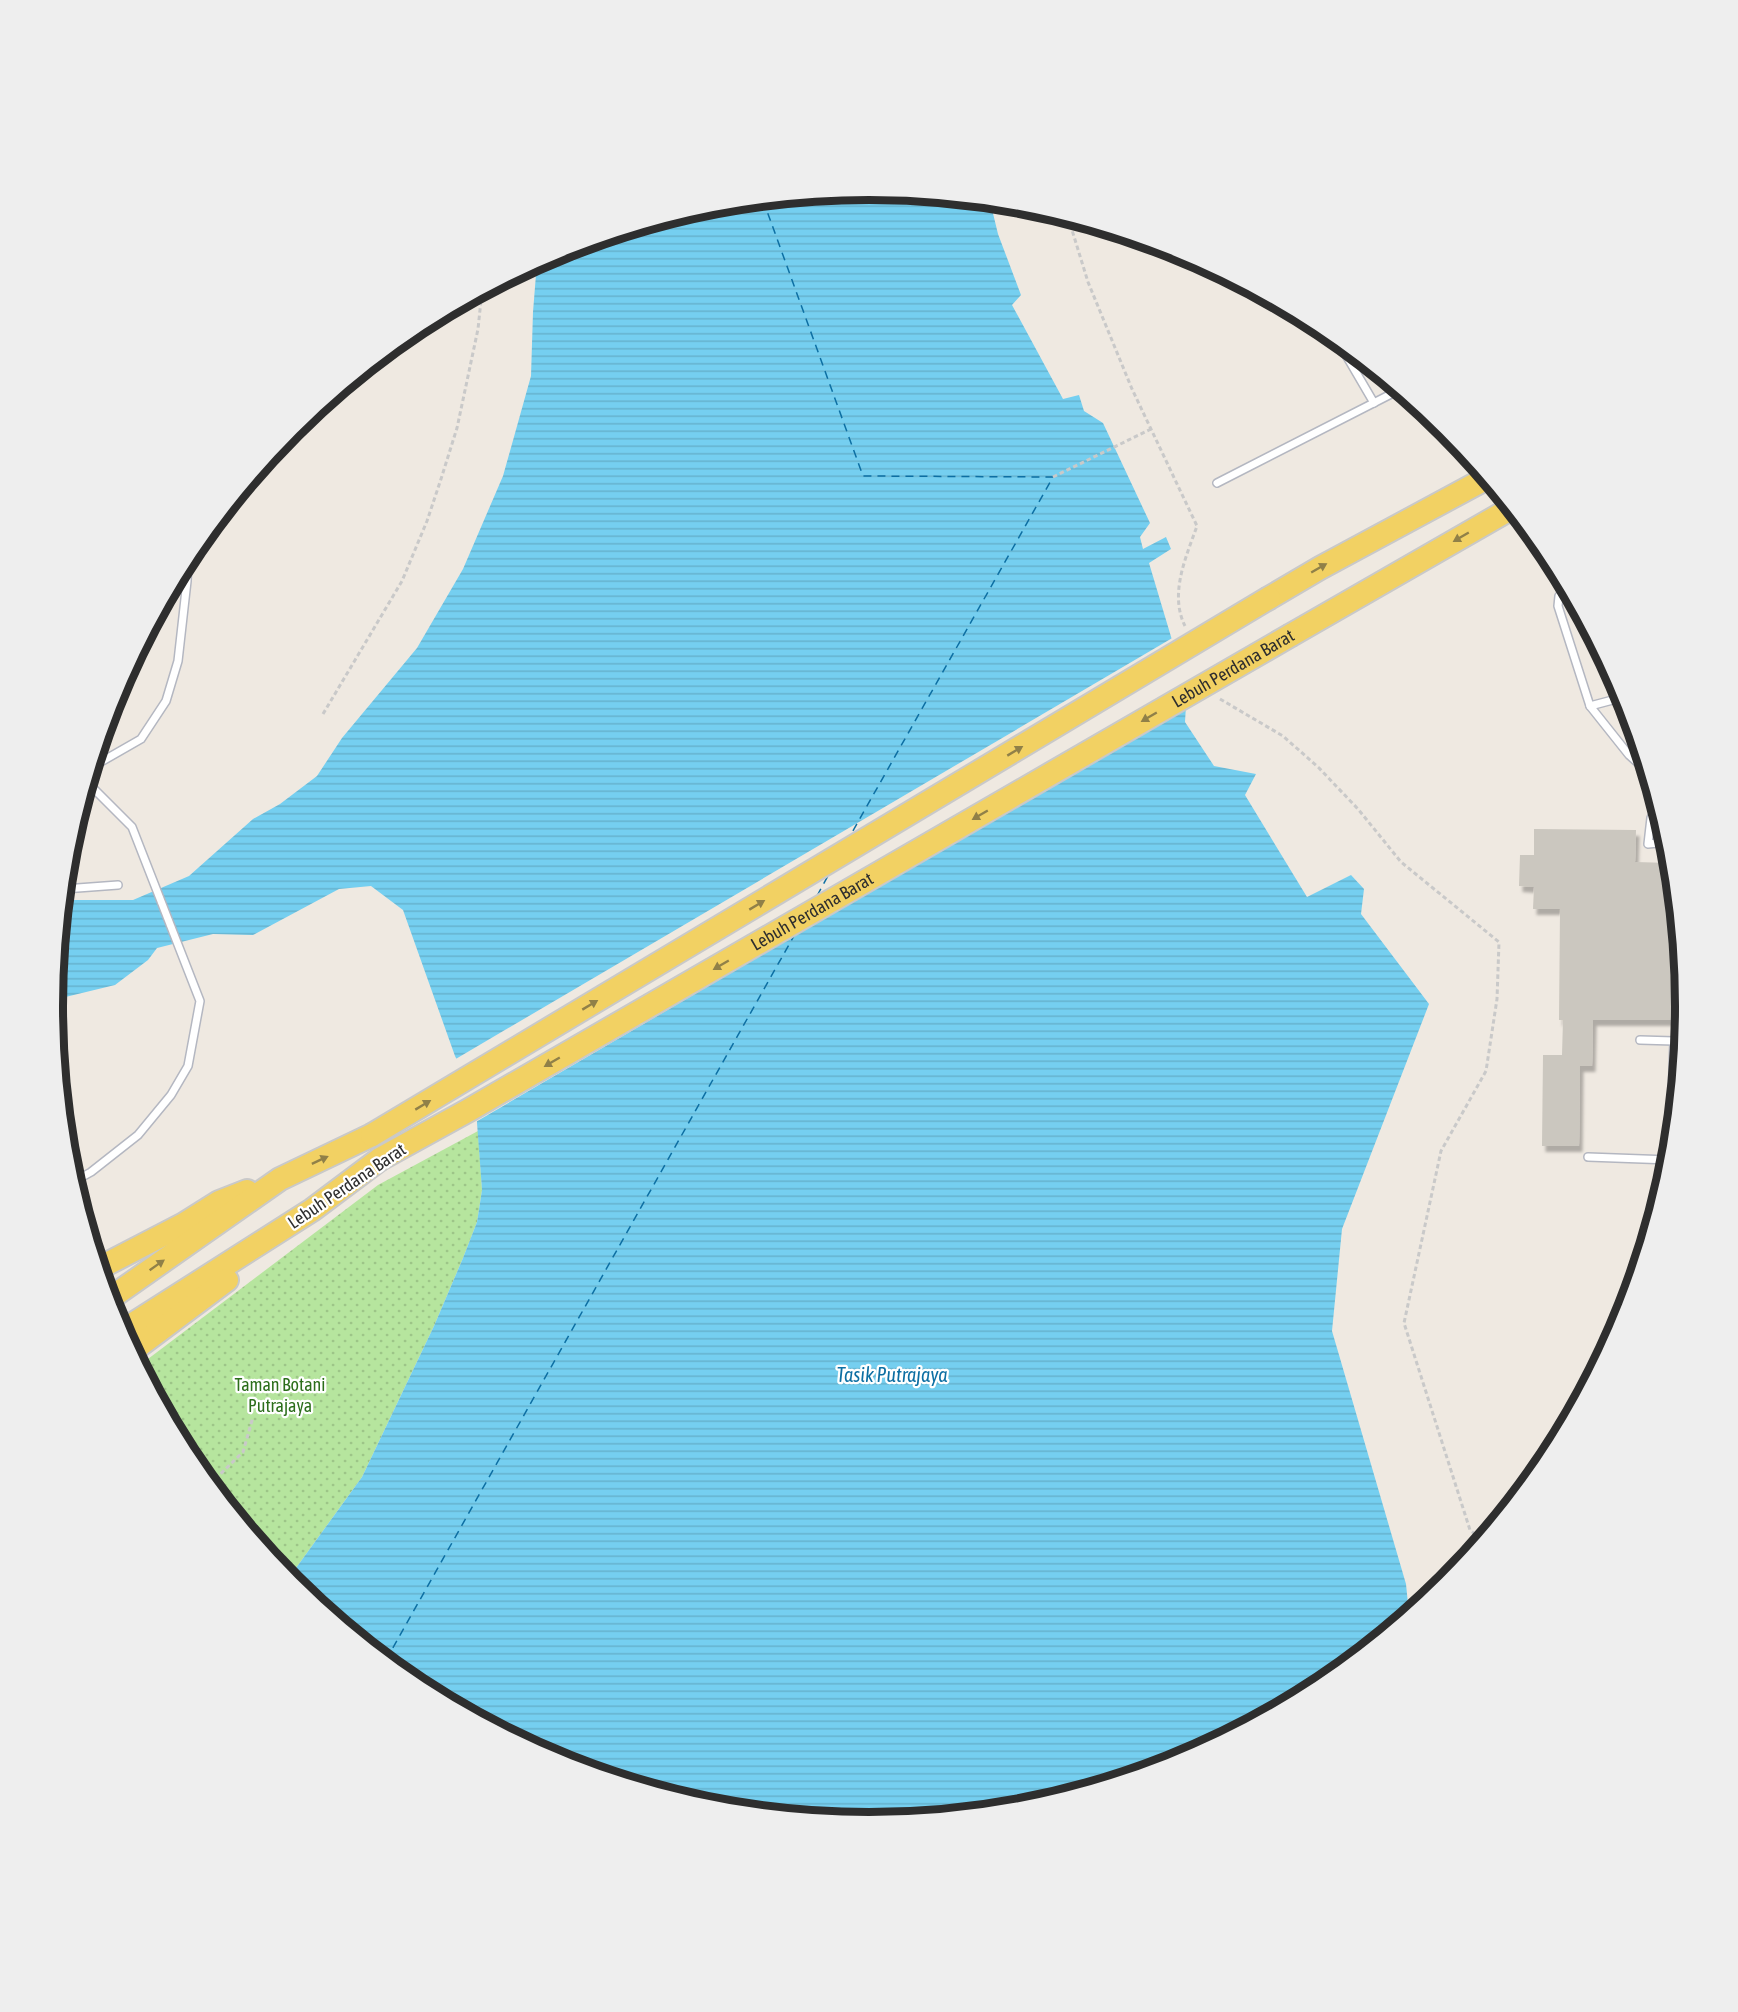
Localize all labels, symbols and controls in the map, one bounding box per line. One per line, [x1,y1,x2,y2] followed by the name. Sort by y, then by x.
[1453,532,1469,543] one-way arrow
[1311,563,1328,573] one-way arrow
[1168,625,1298,712] street label: Lebuh Perdana Barat
[1140,712,1157,722] one-way arrow
[1007,745,1023,756] one-way arrow
[972,809,988,820] one-way arrow
[747,868,877,955] street label: Lebuh Perdana Barat
[749,899,765,910] one-way arrow
[712,960,729,970] one-way arrow
[582,1000,599,1010] one-way arrow
[544,1057,560,1068] one-way arrow
[415,1100,431,1111] one-way arrow
[284,1138,410,1233] street label: Lebuh Perdana Barat
[312,1155,329,1164] one-way arrow
[148,1259,164,1271] one-way arrow
[836,1363,948,1386] water label: Tasik Putrajaya
[235,1374,325,1416] park label: Taman Botani Putrajaya

